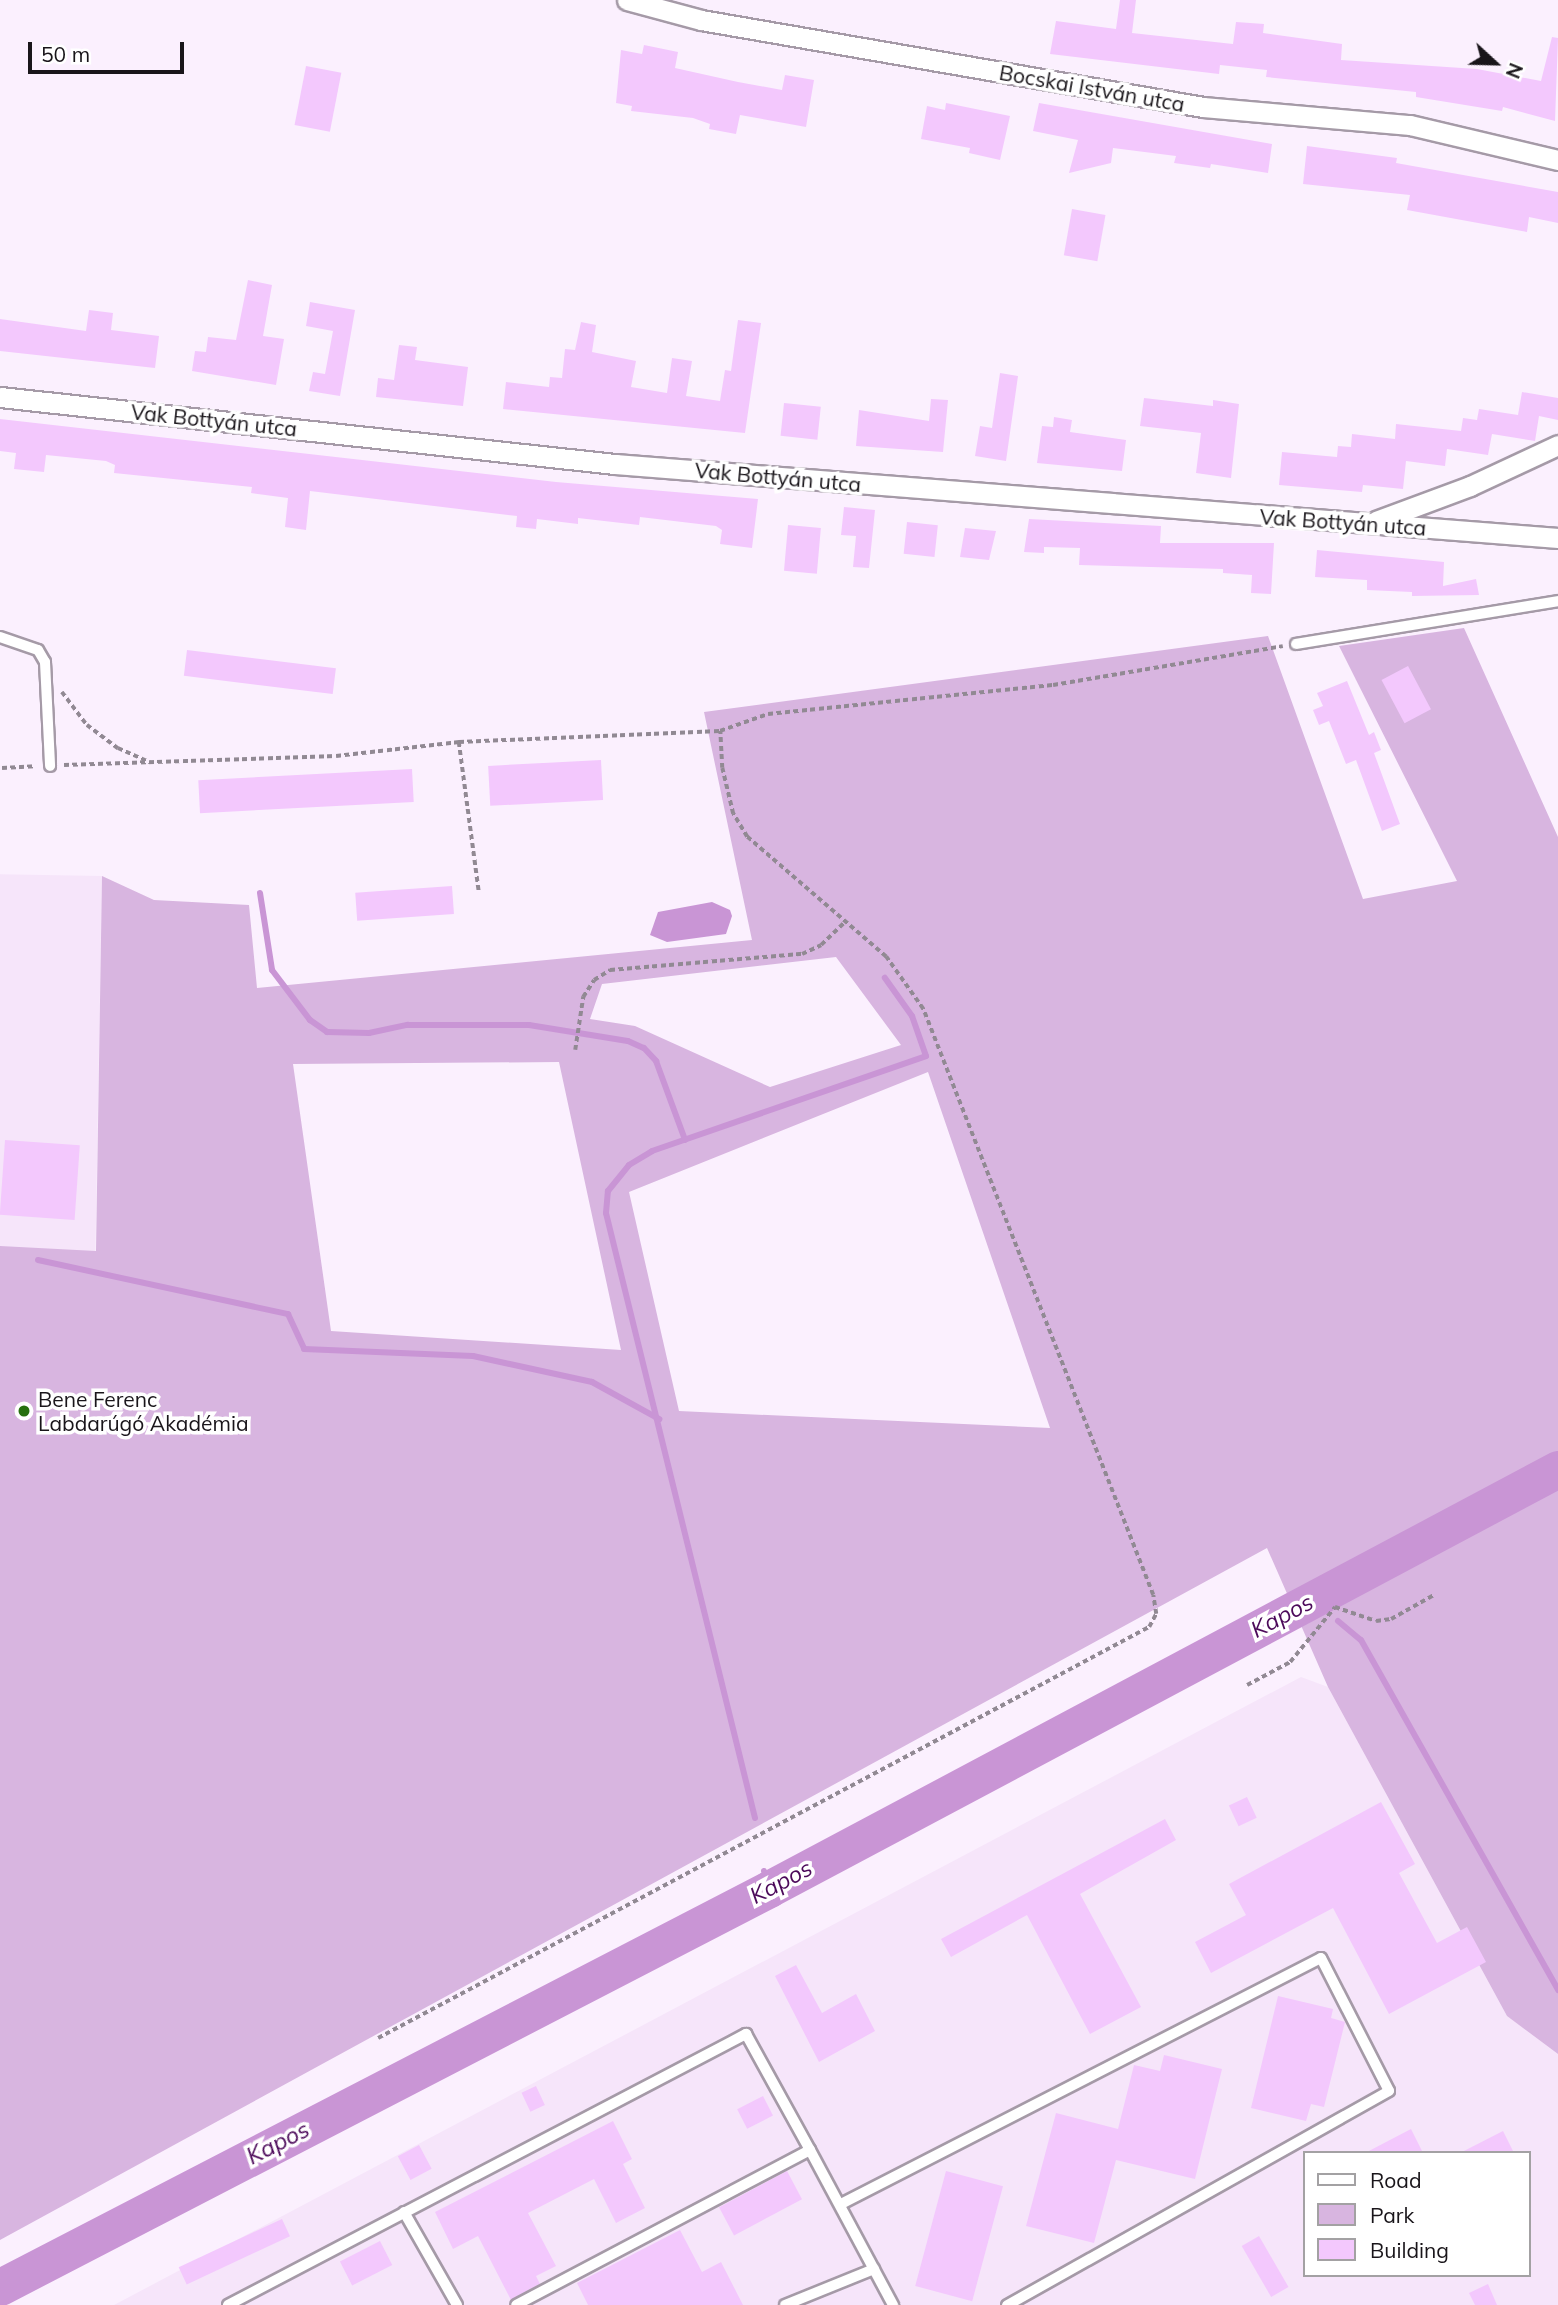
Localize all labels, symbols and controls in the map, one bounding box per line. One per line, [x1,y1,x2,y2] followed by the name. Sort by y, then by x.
[32,28,187,72] scale bar
[1460,28,1530,98] north arrow
[41,41,90,67] text: 50 m
[997,59,1187,117] street label: Bocskai István utca
[1501,60,1528,82] text: N
[130,399,298,441] street label: Vak Bottyán utca
[694,457,862,497] street label: Vak Bottyán utca
[1259,504,1427,540] street label: Vak Bottyán utca
[38,1386,249,1436] place label: Bene Ferenc Labdarúgó Akadémia
[16,1403,32,1419] marker: Bene Ferenc Labdarúgó Akadémia
[1246,1588,1318,1644] water label: Kapos
[745,1854,817,1910] water label: Kapos
[242,2116,314,2170] water label: Kapos
[1302,2151,1530,2277] legend
[1370,2167,1421,2193] text: Road
[1370,2202,1414,2228] text: Park
[1370,2237,1449,2263] text: Building

